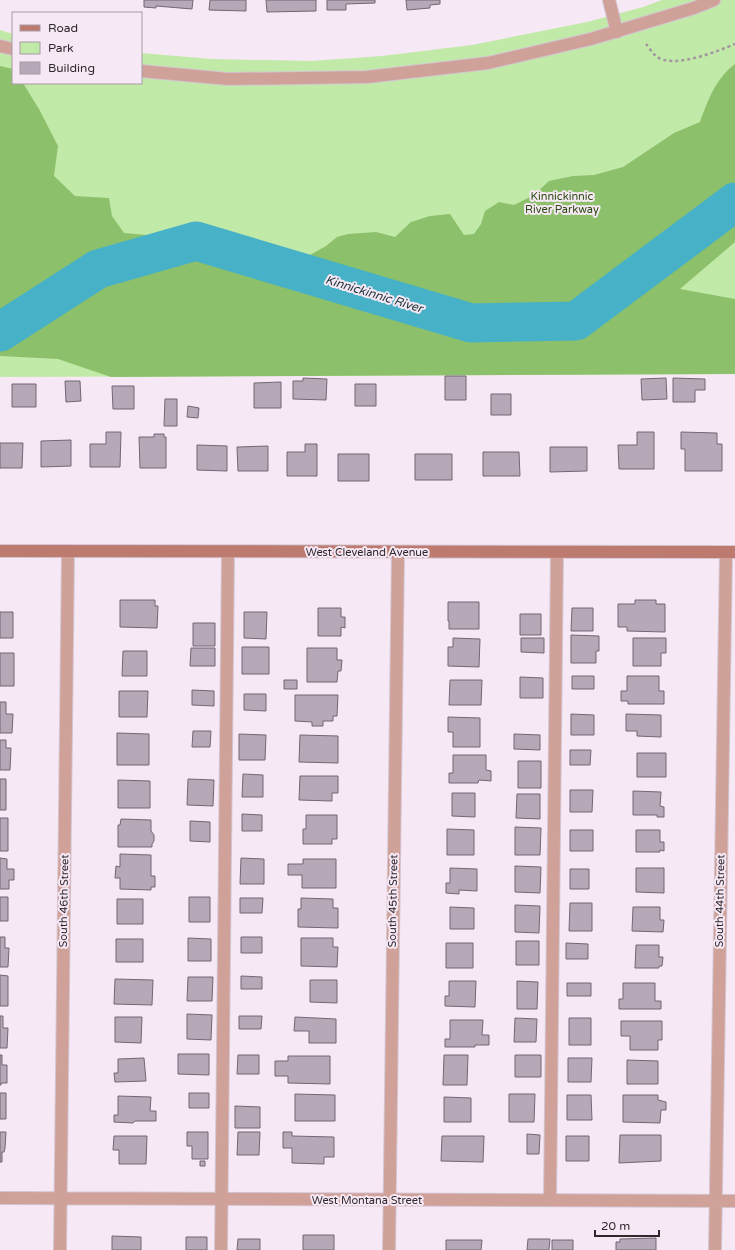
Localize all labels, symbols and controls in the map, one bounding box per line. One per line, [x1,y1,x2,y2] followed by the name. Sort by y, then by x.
[12,12,142,84] legend
[48,21,78,35] text: Road
[48,41,74,55] text: Park
[48,61,95,75] text: Building
[525,190,599,216] park label: Kinnickinnic River Parkway
[324,273,426,316] water label: Kinnickinnic River
[306,546,428,559] street label: West Cleveland Avenue
[57,854,71,948] street label: South 46th Street
[386,854,400,948] street label: South 45th Street
[713,854,727,948] street label: South 44th Street
[312,1194,422,1207] street label: West Montana Street
[595,1212,659,1238] scale bar
[601,1219,630,1233] text: 20 m

